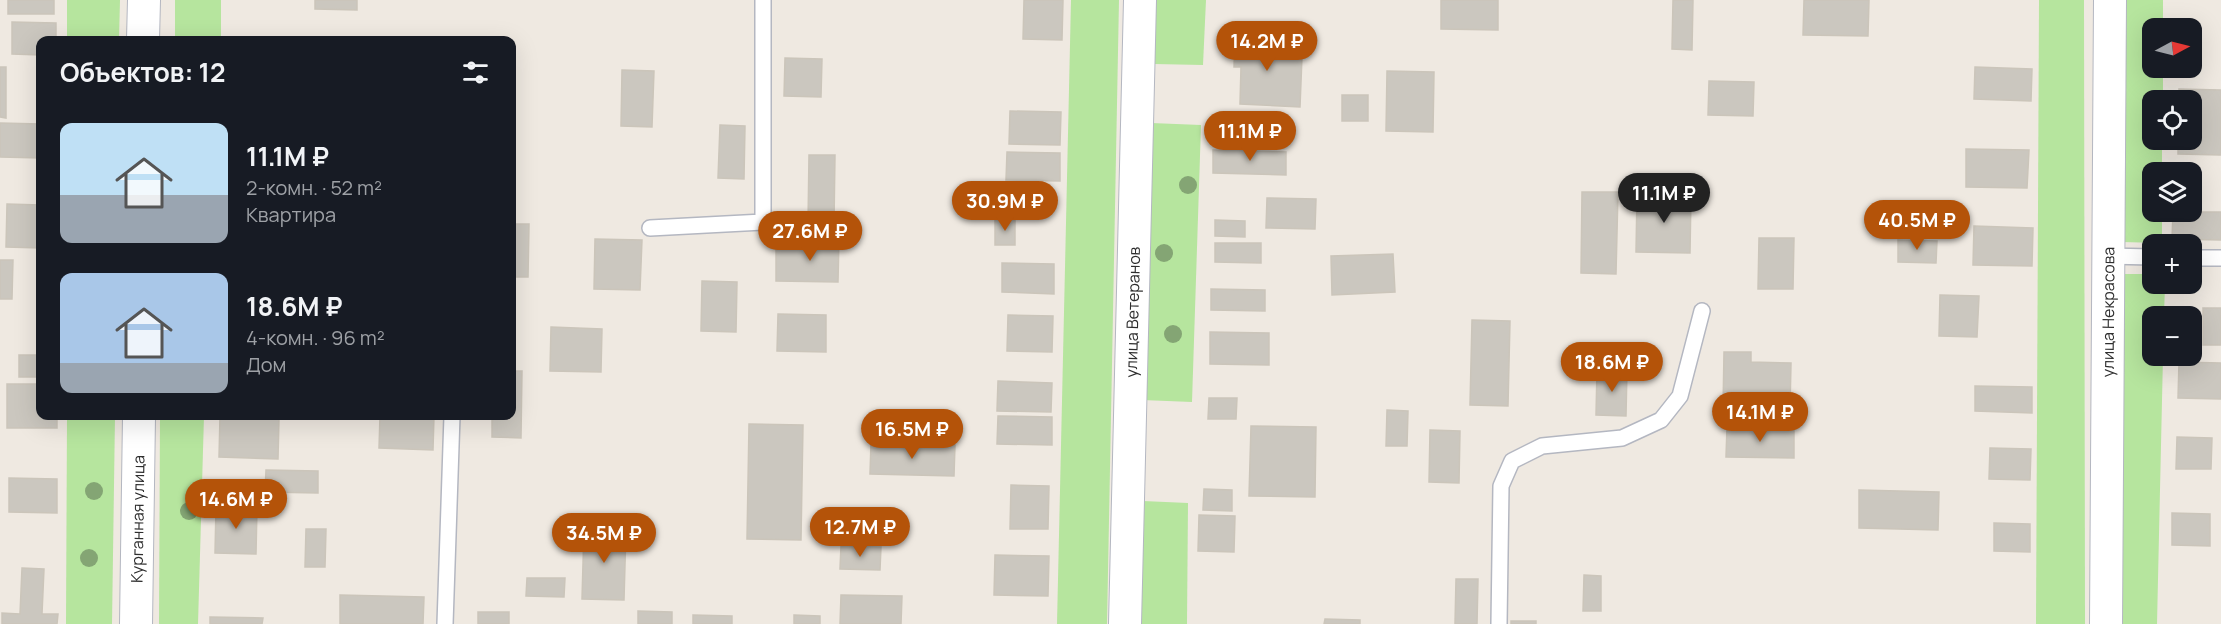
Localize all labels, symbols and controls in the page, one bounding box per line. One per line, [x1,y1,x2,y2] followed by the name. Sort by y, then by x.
[2142,18,2202,78] north arrow
[2142,18,2202,366] map controls
[1212,21,1322,72] pin: 14.2M ₽
[1230,27,1304,54] text: 14.2M ₽
[60,54,225,90] text: Объектов: 12
[459,56,492,89] icon: filters
[2142,90,2202,150] button: locate
[1195,111,1305,162] pin: 11.1M ₽
[1218,117,1282,144] text: 11.1M ₽
[246,138,329,174] text: 11.1M ₽
[108,147,180,219] icon: home
[2142,162,2202,222] button: layers
[1609,173,1719,224] pin: 11.1M ₽
[246,174,382,201] text: 2-комн. · 52 m²
[1632,179,1696,206] text: 11.1M ₽
[950,181,1060,232] pin: 30.9M ₽
[966,187,1044,214] text: 30.9M ₽
[1862,200,1972,251] pin: 40.5M ₽
[246,201,336,228] text: Квартира
[1878,206,1956,233] text: 40.5M ₽
[755,211,865,262] pin: 27.6M ₽
[772,217,848,244] text: 27.6M ₽
[2142,234,2202,294] button: +
[1120,246,1145,378] street label: улица Ветеранов
[2097,247,2119,377] street label: улица Некрасова
[246,288,343,324] text: 18.6M ₽
[108,297,180,369] icon: home
[2142,306,2202,366] button: −
[246,324,385,351] text: 4-комн. · 96 m²
[1557,342,1667,393] pin: 18.6M ₽
[1575,348,1649,375] text: 18.6M ₽
[246,351,286,378] text: Дом
[1705,392,1815,443] pin: 14.1M ₽
[1726,398,1794,425] text: 14.1M ₽
[857,409,967,460] pin: 16.5M ₽
[875,415,949,442] text: 16.5M ₽
[126,455,149,583] street label: Курганная улица
[181,479,291,530] pin: 14.6M ₽
[199,485,273,512] text: 14.6M ₽
[805,507,915,558] pin: 12.7M ₽
[549,513,659,564] pin: 34.5M ₽
[824,513,896,540] text: 12.7M ₽
[566,519,642,546] text: 34.5M ₽

